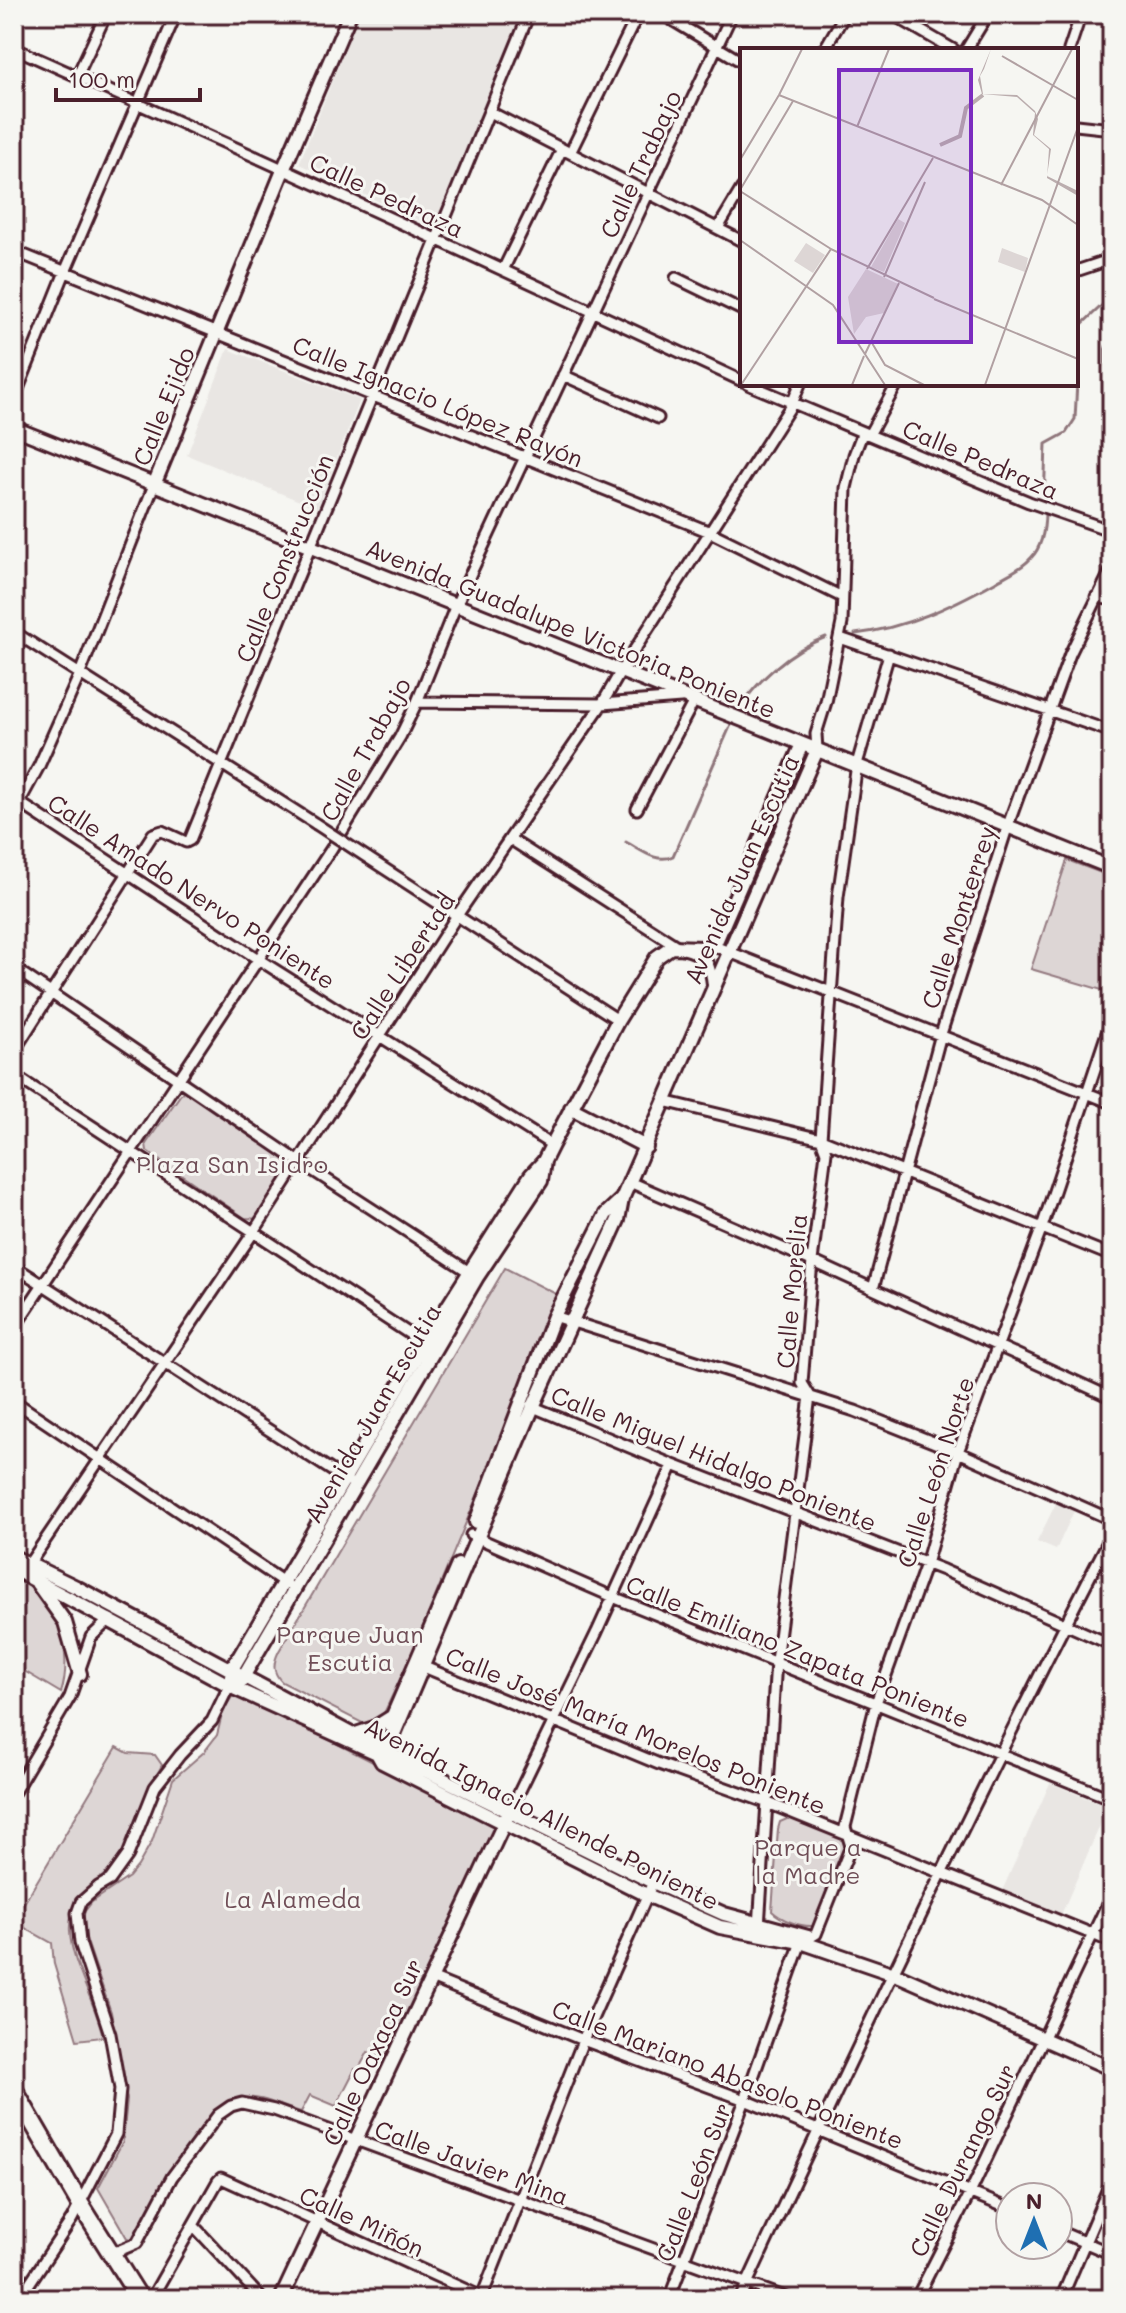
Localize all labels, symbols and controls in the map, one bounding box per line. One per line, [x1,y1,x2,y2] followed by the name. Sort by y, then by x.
[740,48,1078,386] inset map
[56,52,200,102] scale bar
[68,63,135,94] text: 100 m
[592,85,688,243] street label: Calle Trabajo
[305,146,469,244] street label: Calle Pedraza
[288,328,588,474] street label: Calle Ignacio López Rayón
[125,342,201,470] street label: Calle Ejido
[898,412,1064,506] street label: Calle Pedraza
[228,449,340,667] street label: Calle Construcción
[361,531,781,725] street label: Avenida Guadalupe Victoria Poniente
[313,672,417,826] street label: Calle Trabajo
[676,749,806,989] street label: Avenida Juan Escutia
[42,786,342,996] street label: Calle Amado Nervo Poniente
[914,822,1002,1012] street label: Calle Monterrey
[343,886,461,1046] street label: Calle Libertad
[136,1148,328,1179] park label: Plaza San Isidro
[769,1212,813,1370] street label: Calle Morelia
[297,1298,447,1528] street label: Avenida Juan Escutia
[890,1373,980,1571] street label: Calle León Norte
[547,1378,881,1538] street label: Calle Miguel Hidalgo Poniente
[622,1568,974,1734] street label: Calle Emiliano Zapata Poniente
[276,1618,424,1677] park label: Parque Juan Escutia
[441,1639,831,1821] street label: Calle José María Morelos Poniente
[359,1710,725,1916] street label: Avenida Ignacio Allende Poniente
[754,1831,862,1890] park label: Parque a la Madre
[225,1883,362,1914] park label: La Alameda
[315,1953,429,2151] street label: Calle Oaxaca Sur
[548,1992,908,2156] street label: Calle Mariano Abasolo Poniente
[902,2058,1022,2262] street label: Calle Durango Sur
[648,2098,738,2266] street label: Calle León Sur
[371,2113,573,2211] street label: Calle Javier Mina
[295,2179,429,2263] street label: Calle Miñón
[994,2181,1074,2261] north arrow
[1026,2186,1042,2215] text: N

